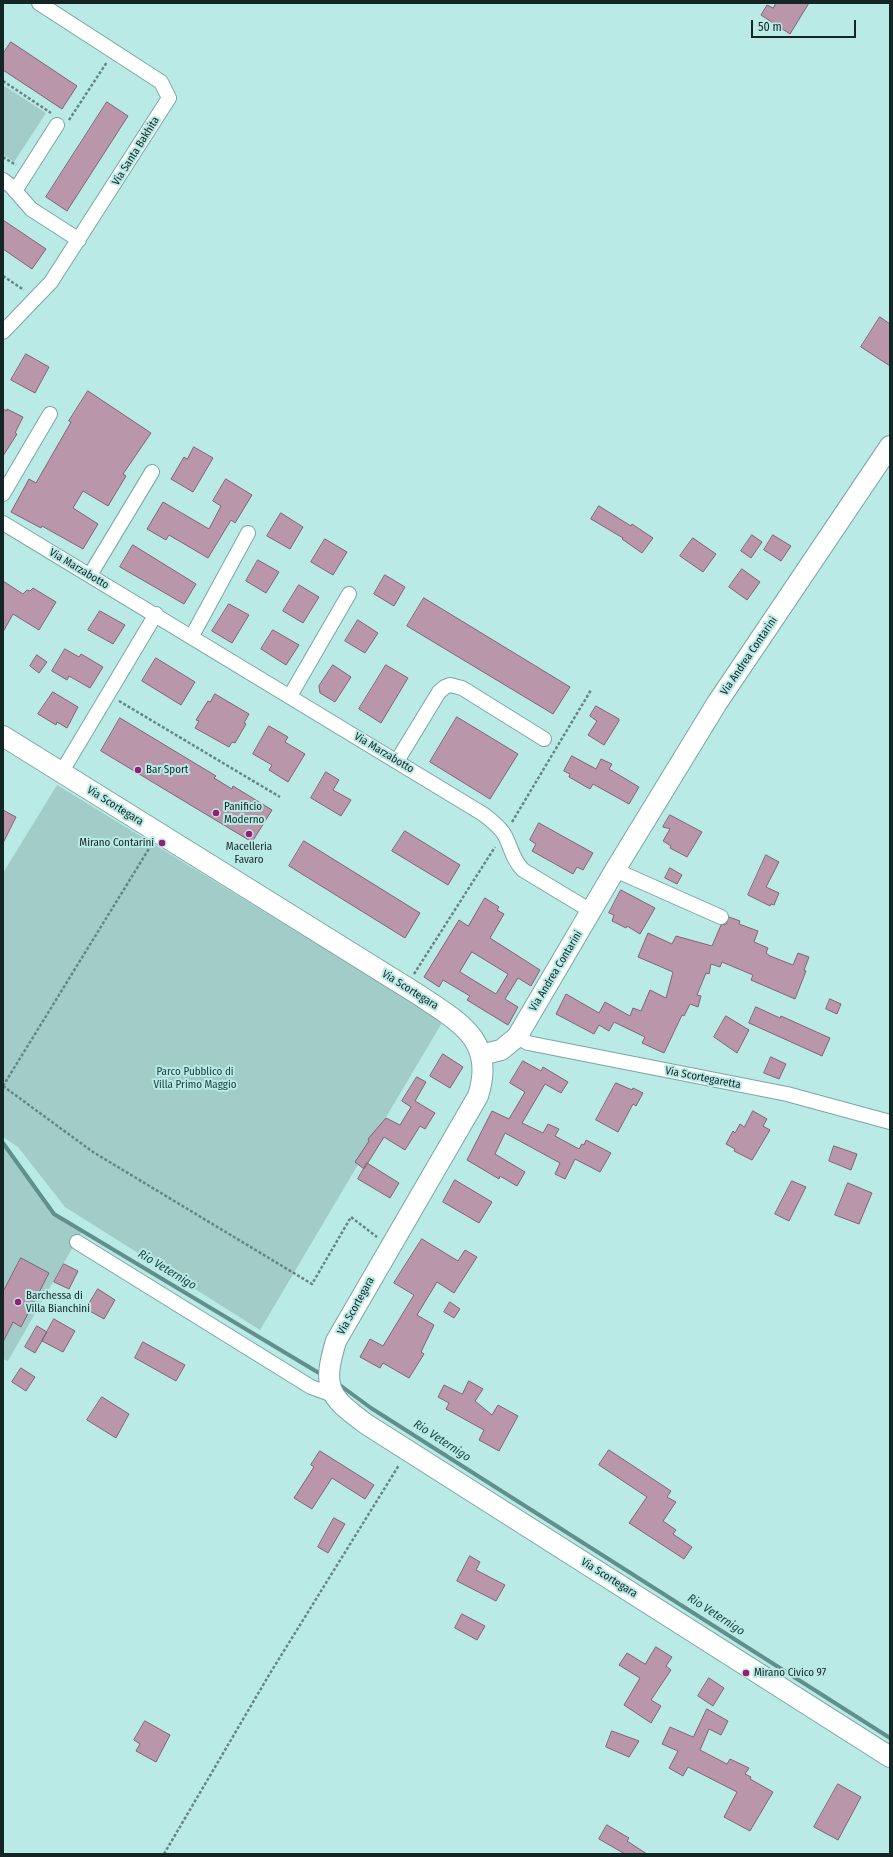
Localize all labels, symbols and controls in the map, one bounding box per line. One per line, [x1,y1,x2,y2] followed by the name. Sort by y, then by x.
[753,12,858,38] scale bar
[758,20,782,34] text: 50 m
[110,114,162,188] street label: Via Santa Bakhita
[47,546,111,592] street label: Via Marzabotto
[718,614,780,698] street label: Via Andrea Contarini
[352,730,416,776] street label: Via Marzabotto
[146,763,188,777] place label: Bar Sport
[133,765,143,775] marker: Bar Sport
[84,783,146,829] street label: Via Scortegara
[224,800,264,826] place label: Panificio Moderno
[211,808,221,818] marker: Panificio Moderno
[244,829,254,839] marker: Macelleria Favaro
[79,836,154,850] place label: Mirano Contarini
[157,838,167,848] marker: Mirano Contarini
[226,840,272,866] place label: Macelleria Favaro
[527,928,585,1014] street label: Via Andrea Contarini
[379,967,441,1013] street label: Via Scortegara
[664,1064,742,1092] street label: Via Scortegaretta
[153,1065,237,1091] park label: Parco Pubblico di Villa Primo Maggio
[135,1247,199,1293] water label: Rio Veternigo
[335,1275,377,1337] street label: Via Scortegara
[26,1289,90,1315] place label: Barchessa di Villa Bianchini
[13,1297,23,1307] marker: Barchessa di Villa Bianchini
[411,1417,473,1465] water label: Rio Veternigo
[578,1555,640,1601] street label: Via Scortegara
[685,1591,747,1639] water label: Rio Veternigo
[754,1666,826,1680] place label: Mirano Civico 97
[741,1668,751,1678] marker: Mirano Civico 97

